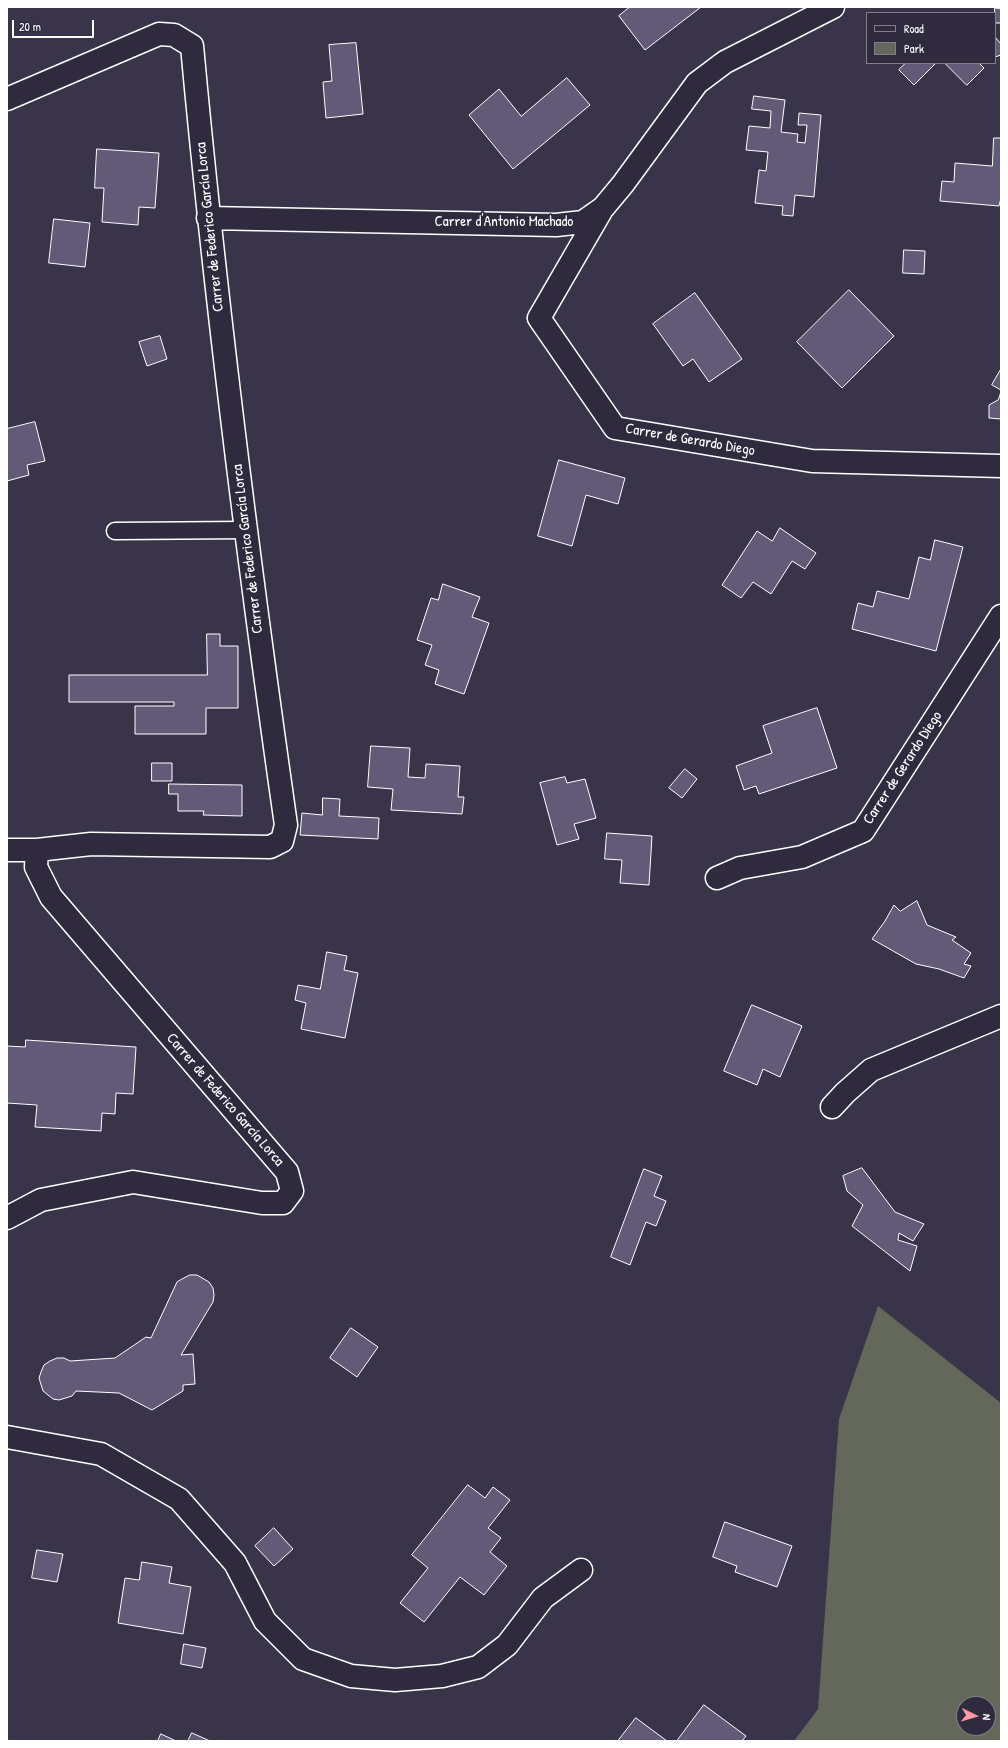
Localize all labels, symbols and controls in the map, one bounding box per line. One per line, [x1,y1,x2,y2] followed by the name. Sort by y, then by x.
[14,12,96,38] scale bar
[866,12,996,64] legend
[19,18,41,35] text: 20 m
[904,20,924,37] text: Road
[904,40,924,57] text: Park
[192,141,228,313] street label: Carrer de Federico García Lorca
[435,213,573,231] street label: Carrer d'Antonio Machado
[624,420,756,460] street label: Carrer de Gerardo Diego
[229,463,267,635] street label: Carrer de Federico García Lorca
[860,708,946,828] street label: Carrer de Gerardo Diego
[162,1030,288,1170] street label: Carrer de Federico García Lorca
[956,1696,996,1736] north arrow
[980,1713,994,1720] text: N

